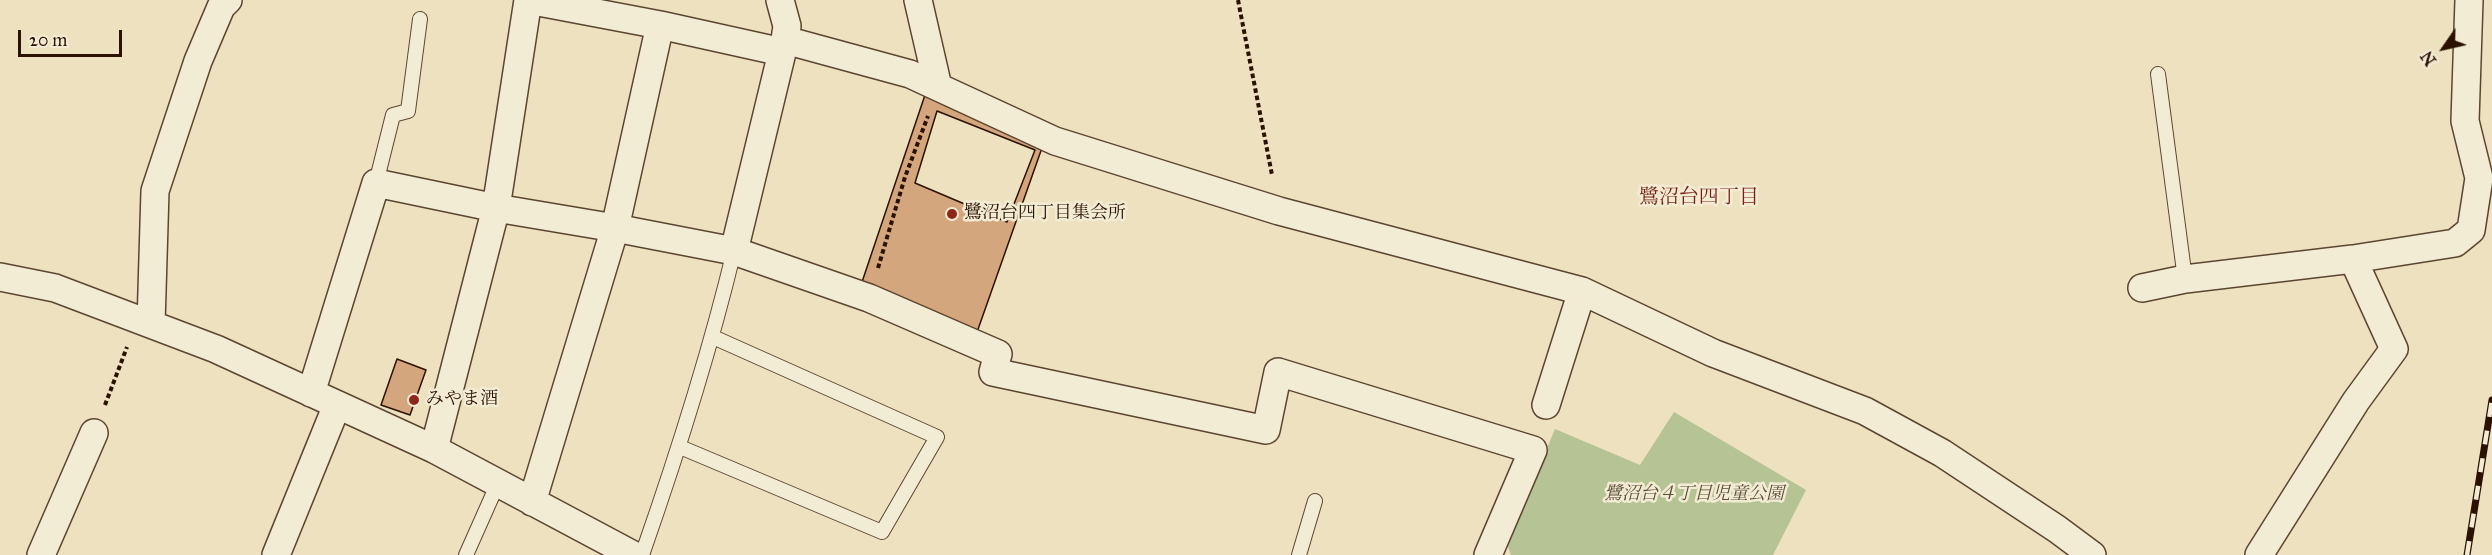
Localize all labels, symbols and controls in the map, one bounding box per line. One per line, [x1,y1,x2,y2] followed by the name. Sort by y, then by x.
[21,18,124,56] scale bar
[2414,18,2474,78] north arrow
[29,29,67,51] text: 20 m
[2417,47,2440,69] text: N
[1639,186,1759,210] district label: 鷺沼台四丁目
[964,203,1126,225] place label: 鷺沼台四丁目集会所
[945,207,959,221] marker: 鷺沼台四丁目集会所
[426,389,498,411] place label: みやま酒
[407,393,421,407] marker: みやま酒
[1604,484,1784,506] park label: 鷺沼台４丁目児童公園

